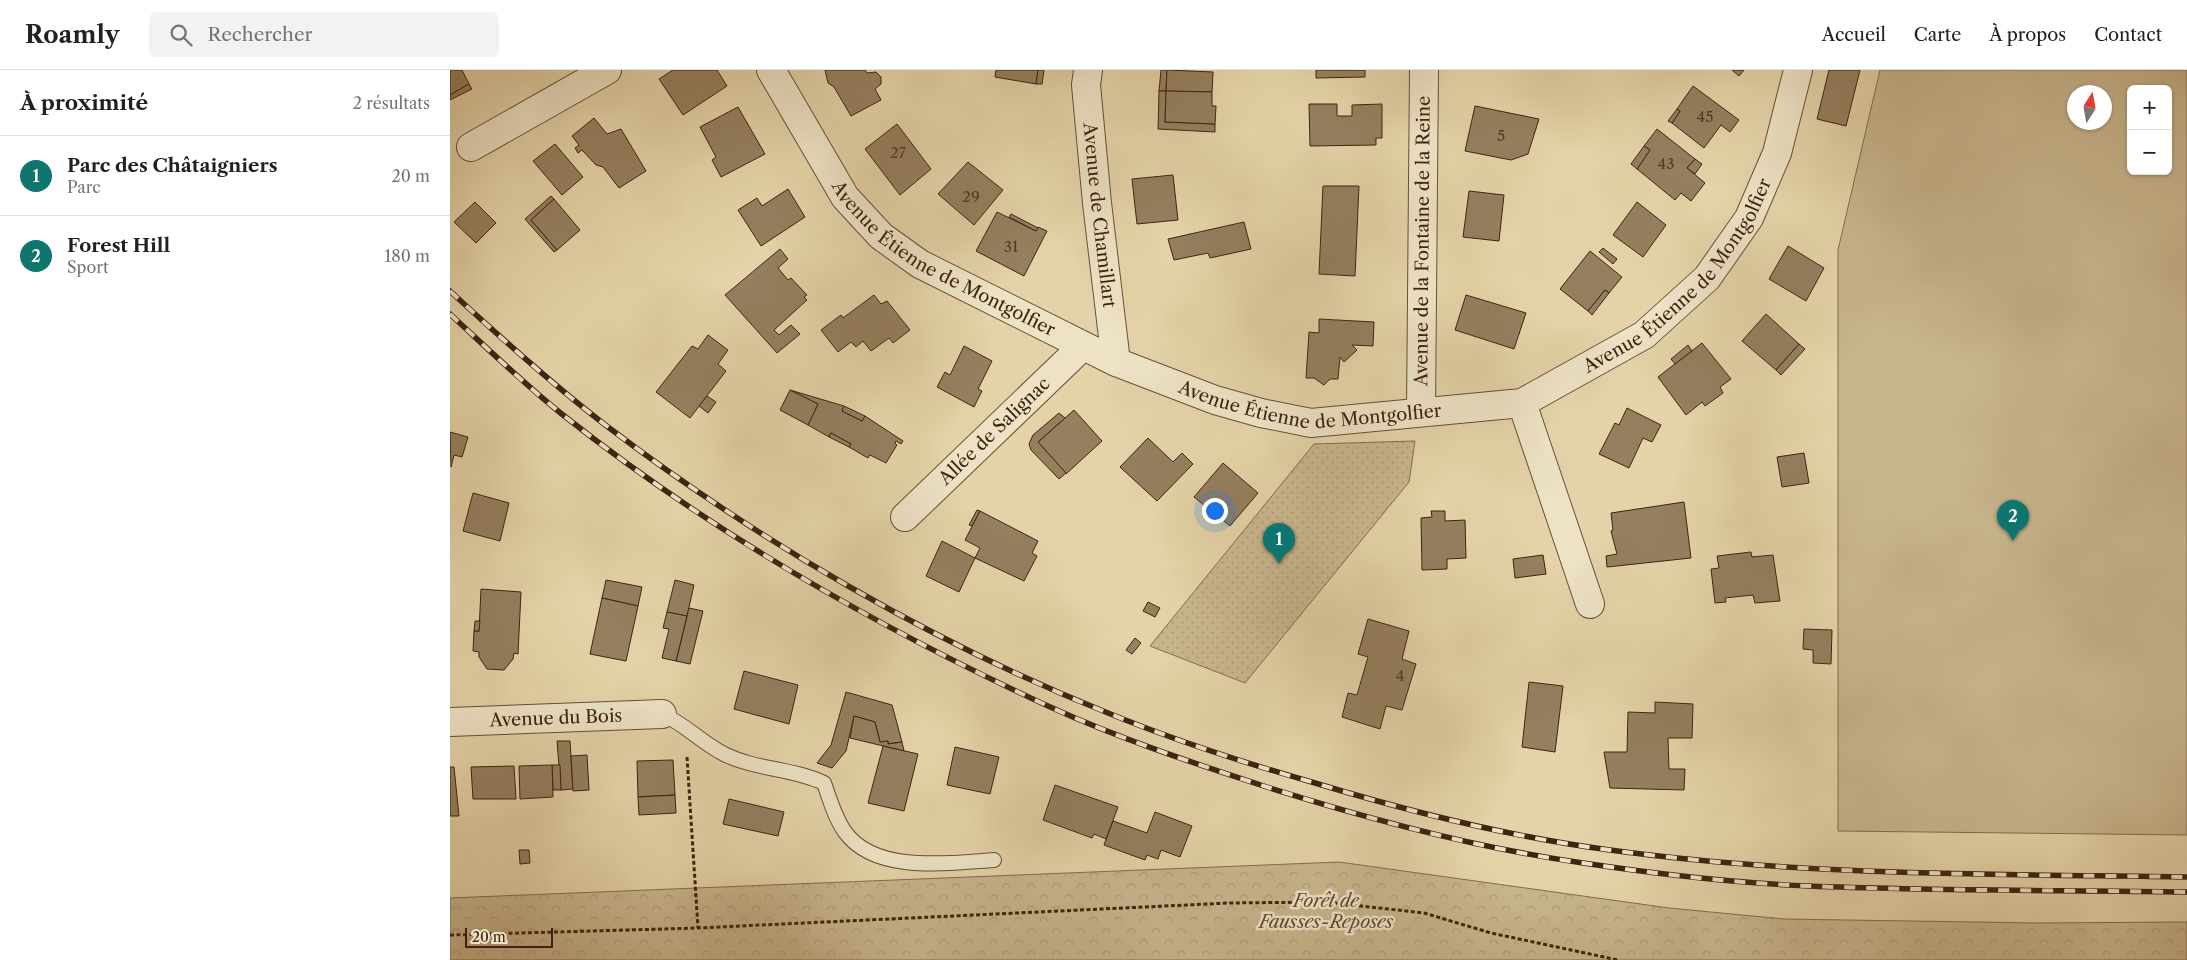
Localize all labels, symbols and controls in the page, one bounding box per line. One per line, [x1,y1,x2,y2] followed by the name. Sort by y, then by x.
[149,12,499,57] search box
[25,20,119,49] text: Roamly
[167,21,195,49] icon: search
[207,23,313,46] text: Rechercher
[1822,24,1886,46] text: Accueil
[1914,24,1961,46] text: Carte
[1989,24,2066,46] text: À propos
[2094,24,2162,46] text: Contact
[2067,85,2112,130] north arrow
[2127,85,2172,175] map controls
[2127,85,2172,130] button: +
[20,90,148,115] text: À proximité
[353,93,430,113] text: 2 résultats
[1410,96,1435,387] street label: Avenue de la Fontaine de la Reine
[1697,107,1713,126] house number: 45
[1078,121,1120,309] street label: Avenue de Chamillart
[1497,126,1505,145] house number: 5
[2127,130,2172,175] button: −
[890,143,907,162] house number: 27
[67,154,278,177] text: Parc des Châtaigniers
[1658,154,1674,173] house number: 43
[32,166,40,186] text: 1
[391,166,430,186] text: 20 m
[1579,175,1776,378] street label: Avenue Étienne de Montgolfier
[826,176,1059,341] street label: Avenue Étienne de Montgolfier
[67,177,101,197] text: Parc
[962,187,980,206] house number: 29
[67,234,170,257] text: Forest Hill
[1004,237,1019,256] house number: 31
[31,246,41,266] text: 2
[384,246,430,266] text: 180 m
[67,257,109,277] text: Sport
[934,373,1055,490] street label: Allée de Salignac
[1174,376,1443,434] street label: Avenue Étienne de Montgolfier
[1202,498,1228,524] your location
[1997,500,2029,541] pin: 2
[1263,523,1295,564] pin: 1
[1396,666,1404,685] house number: 4
[488,705,623,732] street label: Avenue du Bois
[1257,890,1393,933] park label: Forêt de Fausses-Reposes
[465,925,552,948] scale bar
[472,928,506,946] text: 20 m

